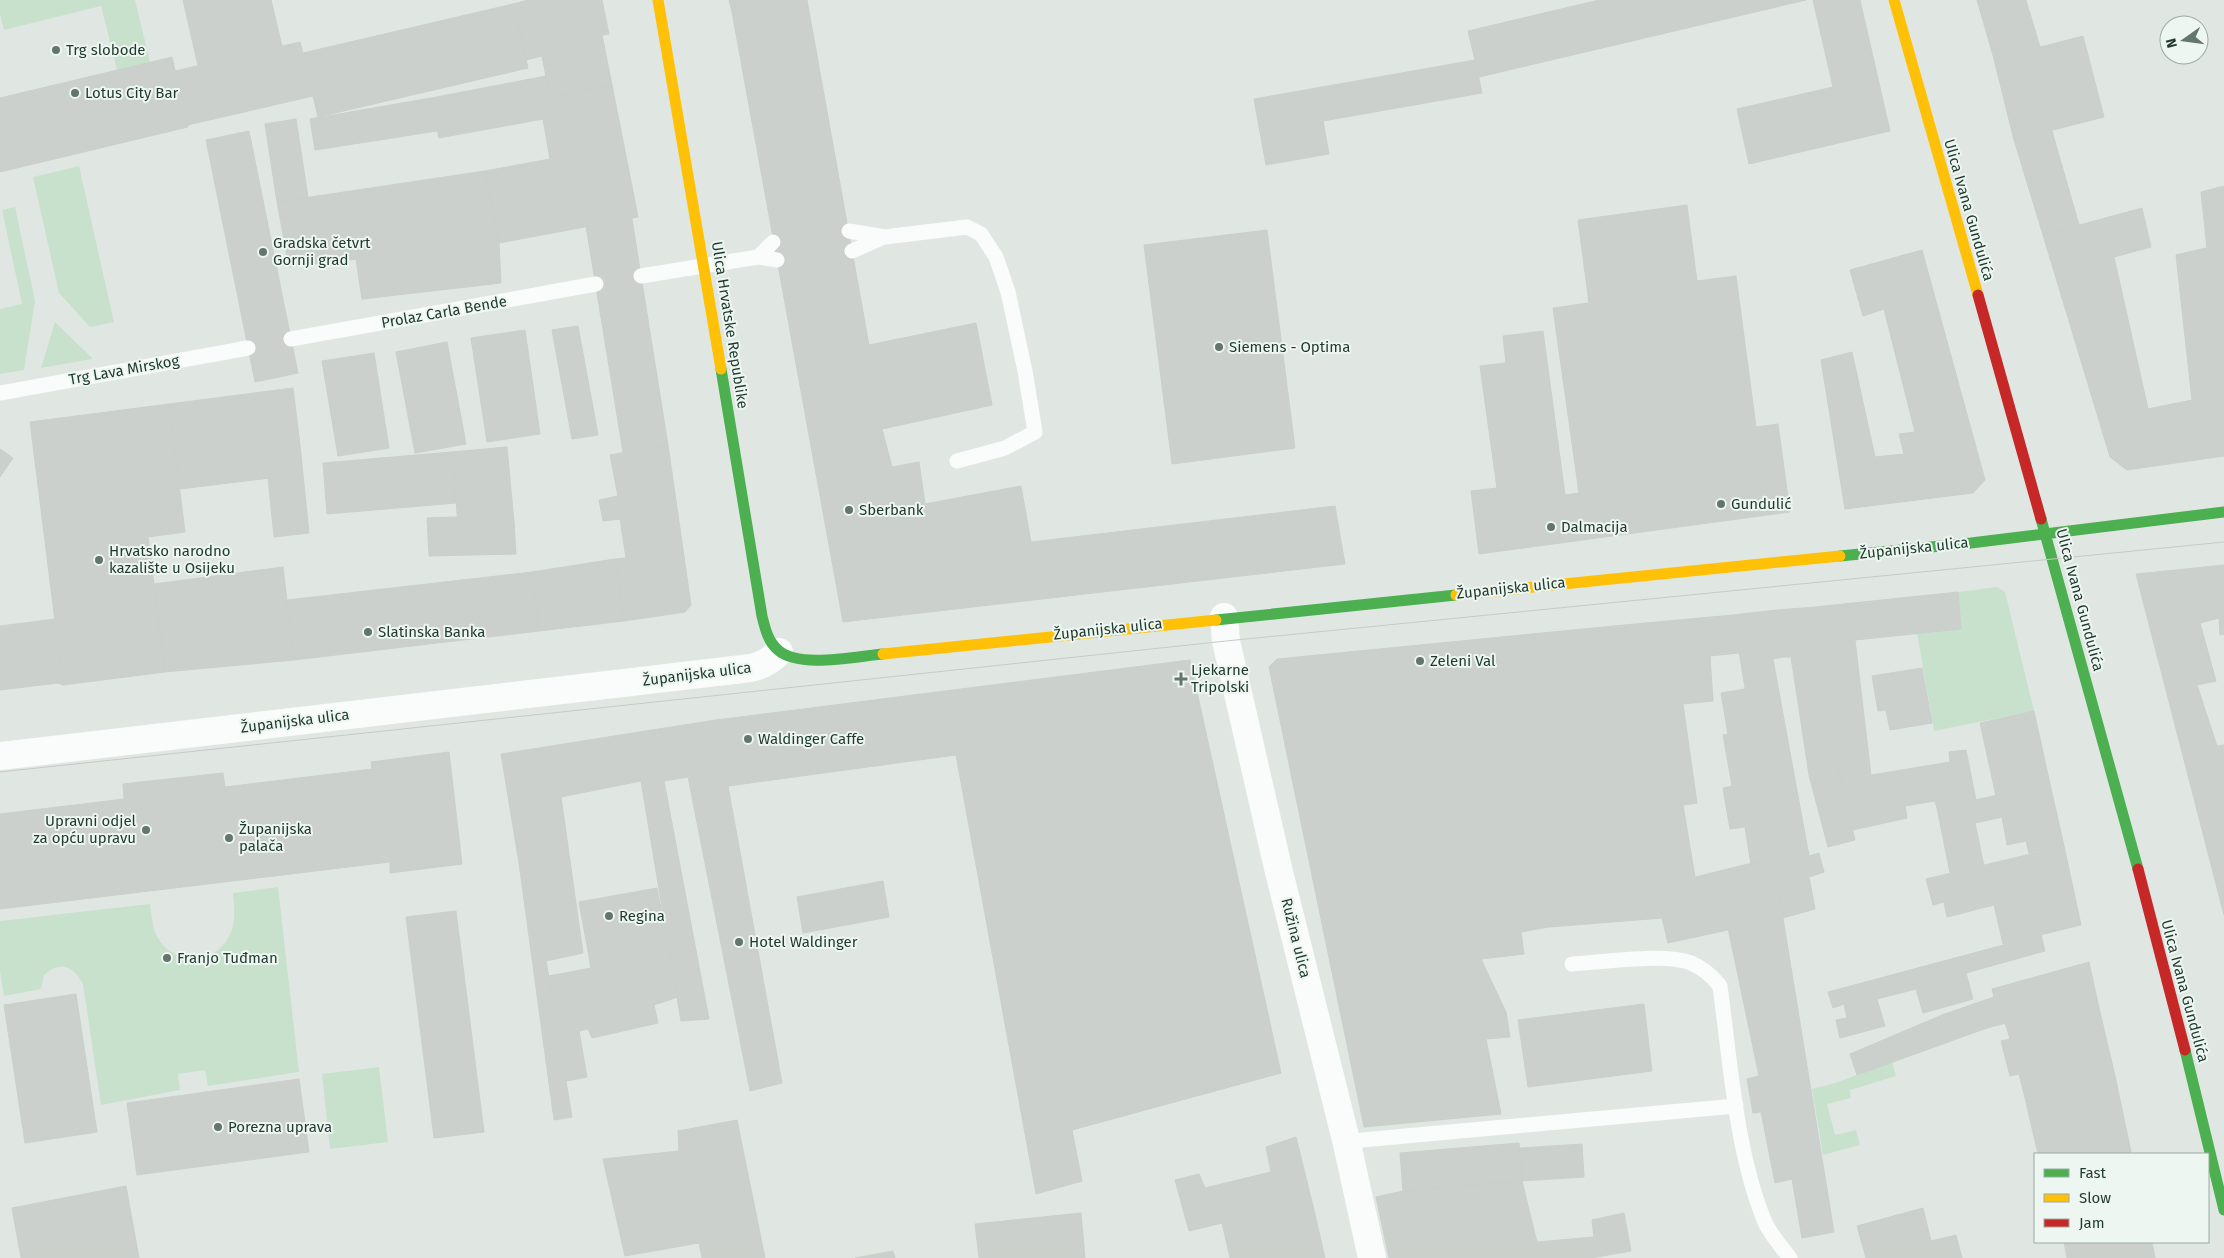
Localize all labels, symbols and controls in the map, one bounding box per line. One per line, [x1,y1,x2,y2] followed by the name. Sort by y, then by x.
[2159,15,2209,65] north arrow
[2162,36,2181,50] text: N
[66,41,146,59] place label: Trg slobode
[50,44,62,56] marker: Trg slobode
[85,84,179,102] place label: Lotus City Bar
[69,87,81,99] marker: Lotus City Bar
[1940,137,1998,283] street label: Ulica Ivana Gundulića
[273,234,371,269] place label: Gradska četvrt Gornji grad
[708,240,752,410] street label: Ulica Hrvatske Republike
[257,246,269,258] marker: Gradska četvrt Gornji grad
[380,292,508,332] street label: Prolaz Carla Bende
[1229,338,1350,356] place label: Siemens - Optima
[1213,341,1225,353] marker: Siemens - Optima
[67,351,181,389] street label: Trg Lava Mirskog
[1731,495,1791,513] place label: Gundulić
[1715,498,1727,510] marker: Gundulić
[859,501,924,519] place label: Sberbank
[843,504,855,516] marker: Sberbank
[1561,518,1628,536] place label: Dalmacija
[1545,521,1557,533] marker: Dalmacija
[2052,527,2108,673] street label: Ulica Ivana Gundulića
[1859,533,1969,563] street label: Županijska ulica
[109,542,235,577] place label: Hrvatsko narodno kazalište u Osijeku
[93,554,105,566] marker: Hrvatsko narodno kazalište u Osijeku
[1456,573,1566,603] street label: Županijska ulica
[1053,614,1163,644] street label: Županijska ulica
[378,623,485,641] place label: Slatinska Banka
[362,626,374,638] marker: Slatinska Banka
[1430,652,1496,670] place label: Zeleni Val
[1414,655,1426,667] marker: Zeleni Val
[642,658,752,690] street label: Županijska ulica
[1191,661,1249,696] place label: Ljekarne Tripolski
[1175,673,1187,685] marker: Ljekarne Tripolski
[240,705,350,737] street label: Županijska ulica
[758,730,864,748] place label: Waldinger Caffe
[742,733,754,745] marker: Waldinger Caffe
[33,812,137,847] place label: Upravni odjel za opću upravu
[239,820,312,855] place label: Županijska palača
[140,824,152,836] marker: Upravni odjel za opću upravu
[223,832,235,844] marker: Županijska palača
[1277,896,1315,980] street label: Ružina ulica
[619,907,665,925] place label: Regina
[603,910,615,922] marker: Regina
[2157,918,2213,1064] street label: Ulica Ivana Gundulića
[749,933,858,951] place label: Hotel Waldinger
[733,936,745,948] marker: Hotel Waldinger
[177,949,278,967] place label: Franjo Tuđman
[161,952,173,964] marker: Franjo Tuđman
[228,1118,332,1136] place label: Porezna uprava
[212,1121,224,1133] marker: Porezna uprava
[2034,1153,2209,1243] legend
[2079,1164,2106,1182] text: Fast
[2079,1189,2111,1207] text: Slow
[2079,1214,2105,1232] text: Jam

